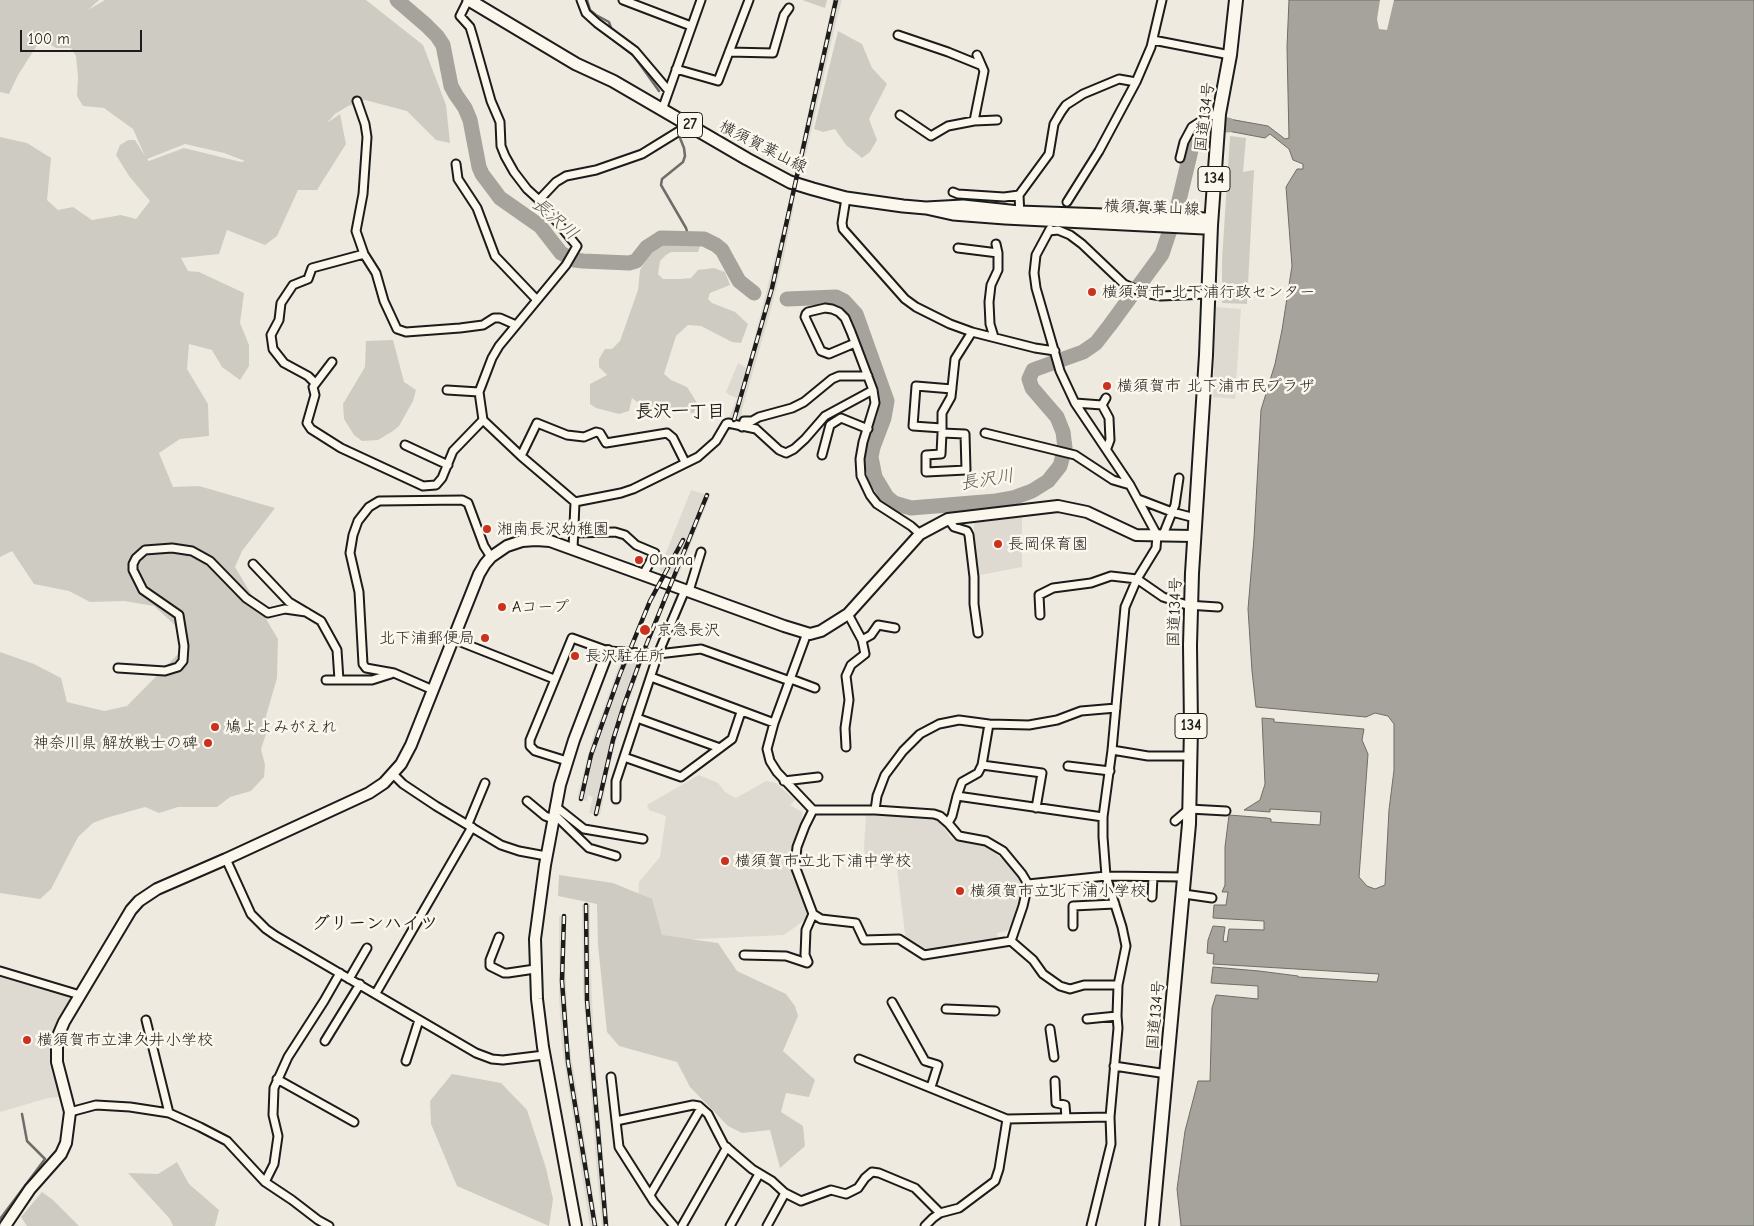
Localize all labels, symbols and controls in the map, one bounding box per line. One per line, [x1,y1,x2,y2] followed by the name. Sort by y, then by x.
[22,20,145,52] scale bar
[28,30,70,48] text: 100 m
[1191,81,1219,153] street label: 国道134号
[678,112,702,138] road number: 27
[716,117,810,177] street label: 横須賀葉山線
[1198,166,1230,192] road number: 134
[528,193,582,245] water label: 長沢川
[1104,197,1200,219] street label: 横須賀葉山線
[1102,282,1315,302] place label: 横須賀市 北下浦行政センター
[1086,286,1098,298] marker: 横須賀市 北下浦行政センター
[1117,376,1314,396] place label: 横須賀市 北下浦市民プラザ
[1101,380,1113,392] marker: 横須賀市 北下浦市民プラザ
[635,401,725,423] district label: 長沢一丁目
[959,465,1015,495] water label: 長沢川
[497,519,609,539] place label: 湘南長沢幼稚園
[481,523,493,535] marker: 湘南長沢幼稚園
[1008,534,1088,554] place label: 長岡保育園
[992,538,1004,550] marker: 長岡保育園
[649,550,693,570] place label: Ohana
[633,554,645,566] marker: Ohana
[1164,577,1186,647] street label: 国道134号
[512,597,569,617] place label: Aコープ
[496,601,508,613] marker: Aコープ
[656,620,720,640] place label: 京急長沢
[638,623,652,637] marker: 京急長沢
[379,628,475,648] place label: 北下浦郵便局
[479,632,491,644] marker: 北下浦郵便局
[585,646,665,666] place label: 長沢駐在所
[569,650,581,662] marker: 長沢駐在所
[1175,714,1207,738] road number: 134
[225,717,337,737] place label: 鳩よよみがえれ
[209,721,221,733] marker: 鳩よよみがえれ
[33,733,198,753] place label: 神奈川県 解放戦士の碑
[202,737,214,749] marker: 神奈川県 解放戦士の碑
[735,851,911,871] place label: 横須賀市立北下浦中学校
[719,855,731,867] marker: 横須賀市立北下浦中学校
[970,881,1146,901] place label: 横須賀市立北下浦小学校
[954,885,966,897] marker: 横須賀市立北下浦小学校
[312,913,438,935] district label: グリーンハイツ
[1143,979,1169,1051] street label: 国道134号
[37,1030,213,1050] place label: 横須賀市立津久井小学校
[21,1034,33,1046] marker: 横須賀市立津久井小学校

